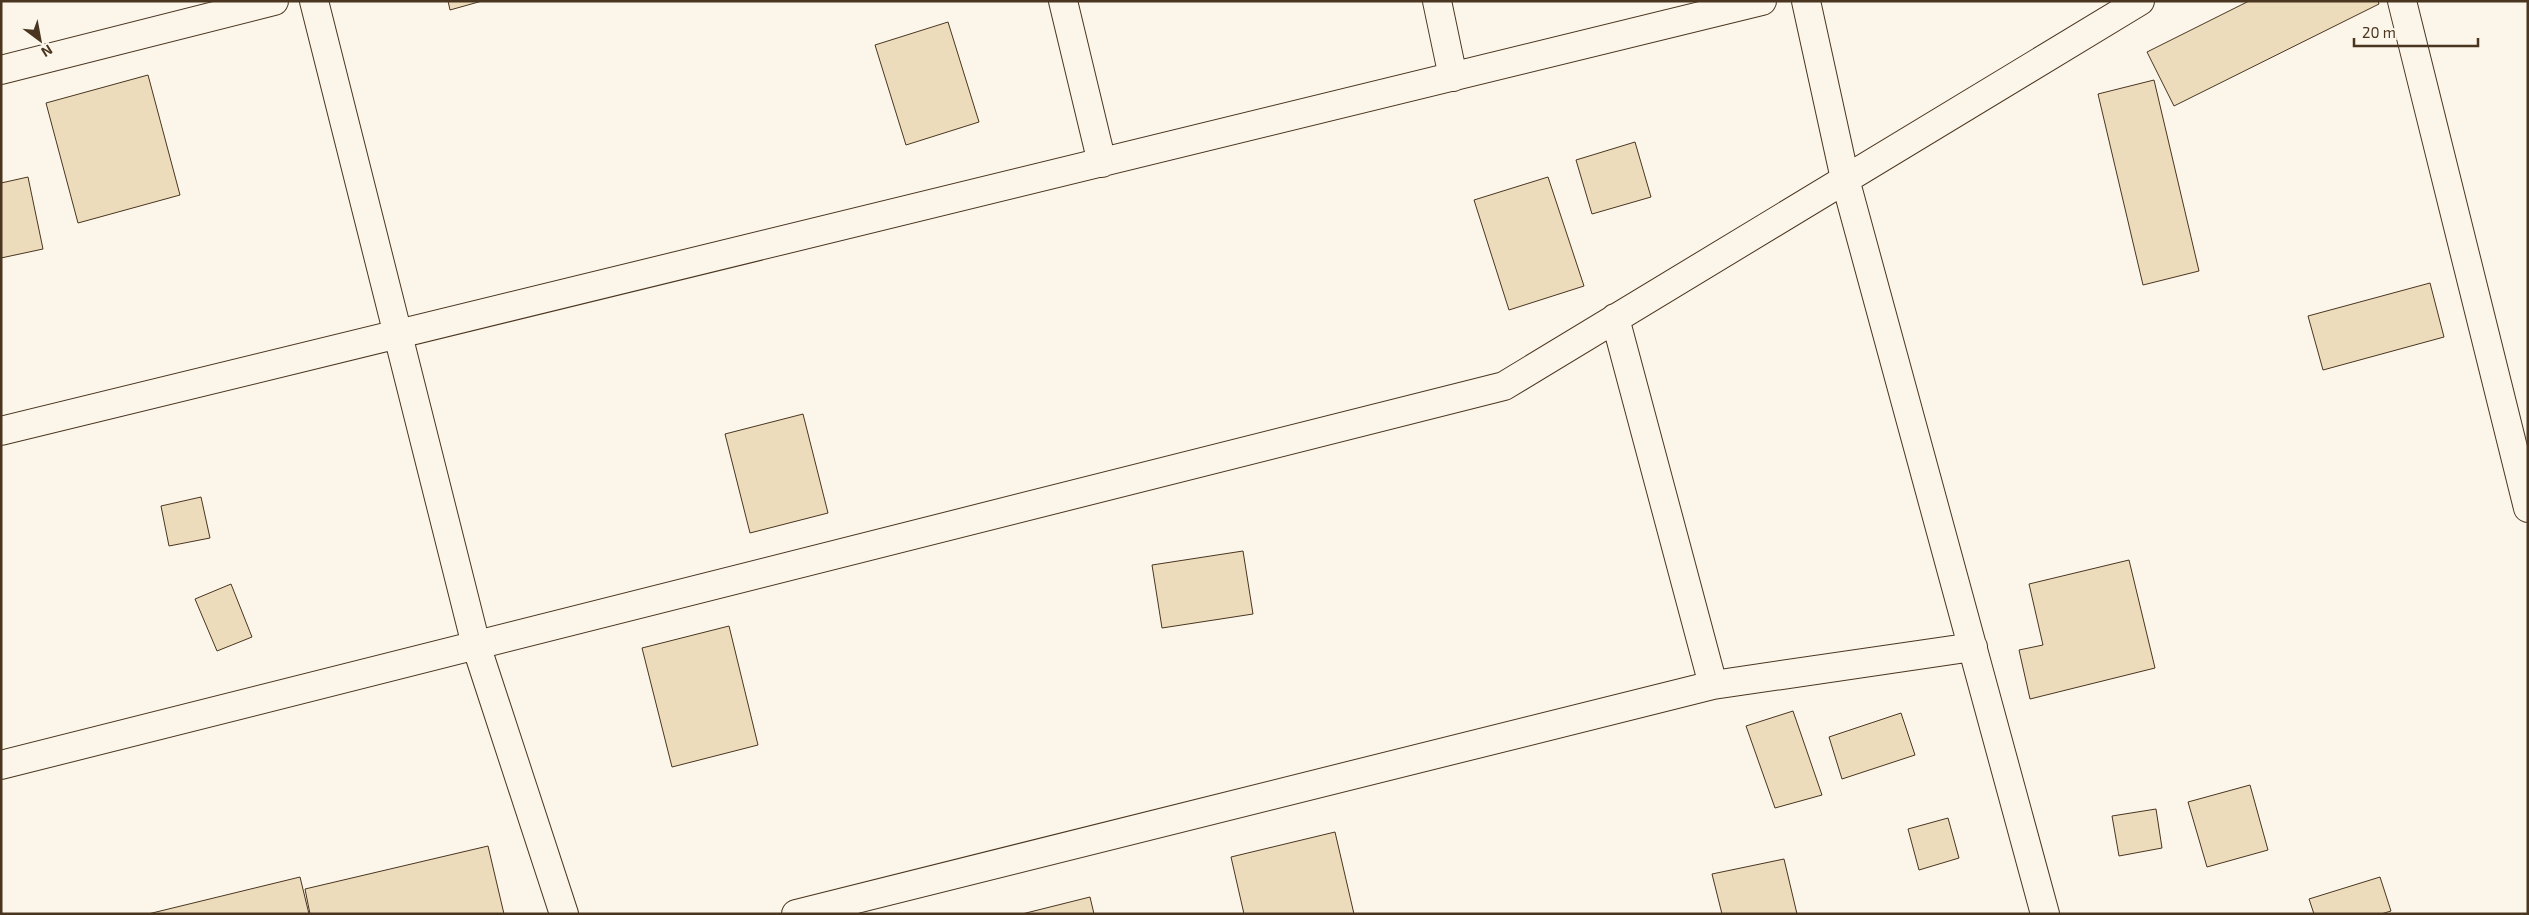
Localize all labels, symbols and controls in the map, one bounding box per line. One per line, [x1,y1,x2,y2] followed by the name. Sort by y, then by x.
[15,15,65,65] north arrow
[2354,15,2478,47] scale bar
[2362,23,2396,41] text: 20 m
[38,42,56,61] text: N

